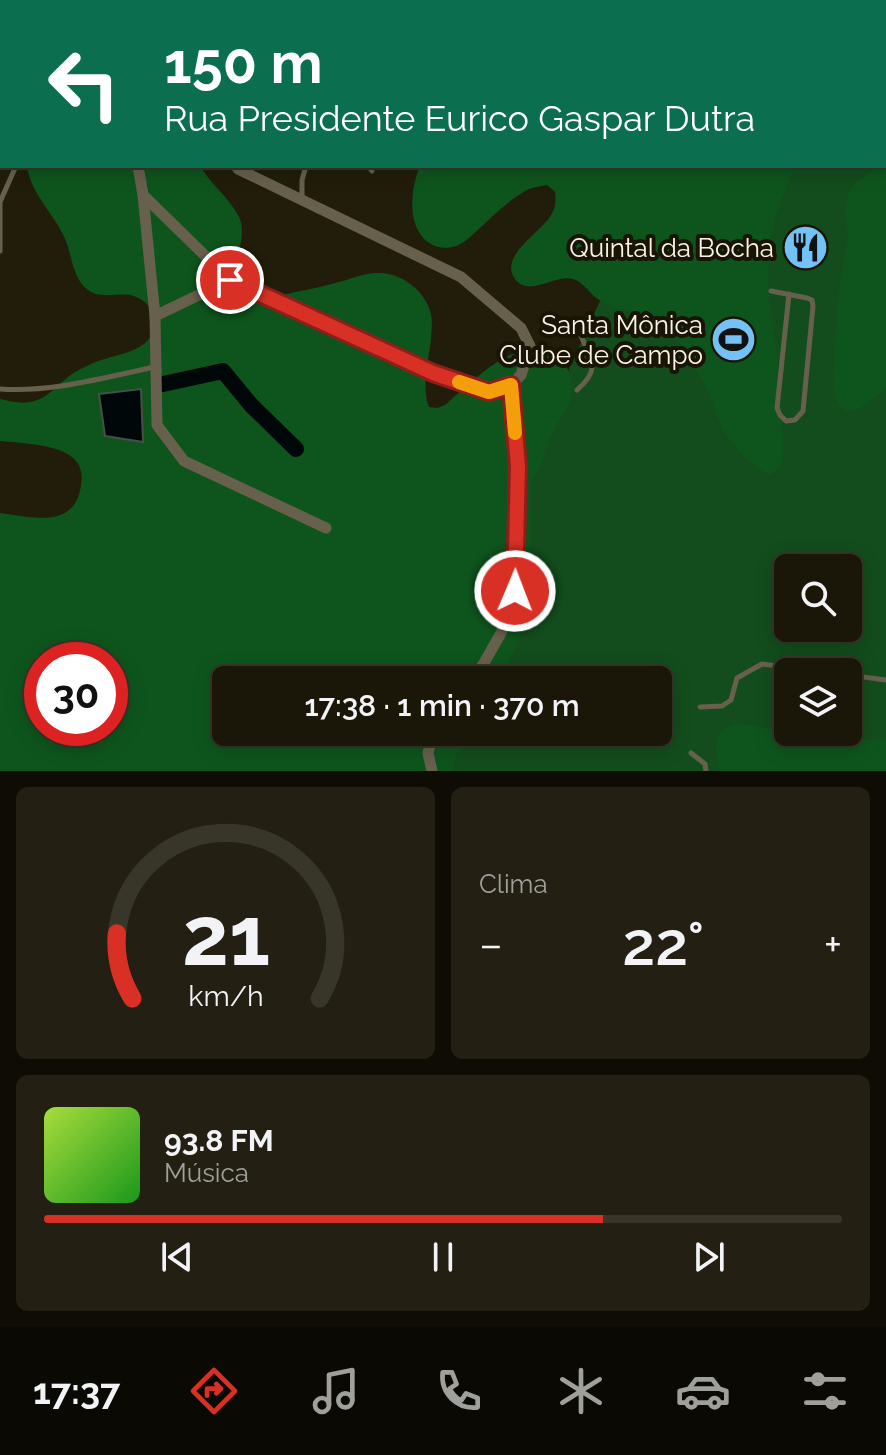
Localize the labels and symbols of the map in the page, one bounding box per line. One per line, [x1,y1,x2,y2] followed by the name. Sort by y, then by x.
[781,224,829,272] restaurant icon: Quintal da Bocha
[569,233,774,263] place label: Quintal da Bocha
[196,246,264,314] pin
[499,310,703,370] place label: Santa Mônica Clube de Campo
[710,316,758,364] sports icon: Santa Mônica Clube de Campo
[473,549,557,633] position arrow
[24,642,128,746] speed limit sign: 30

